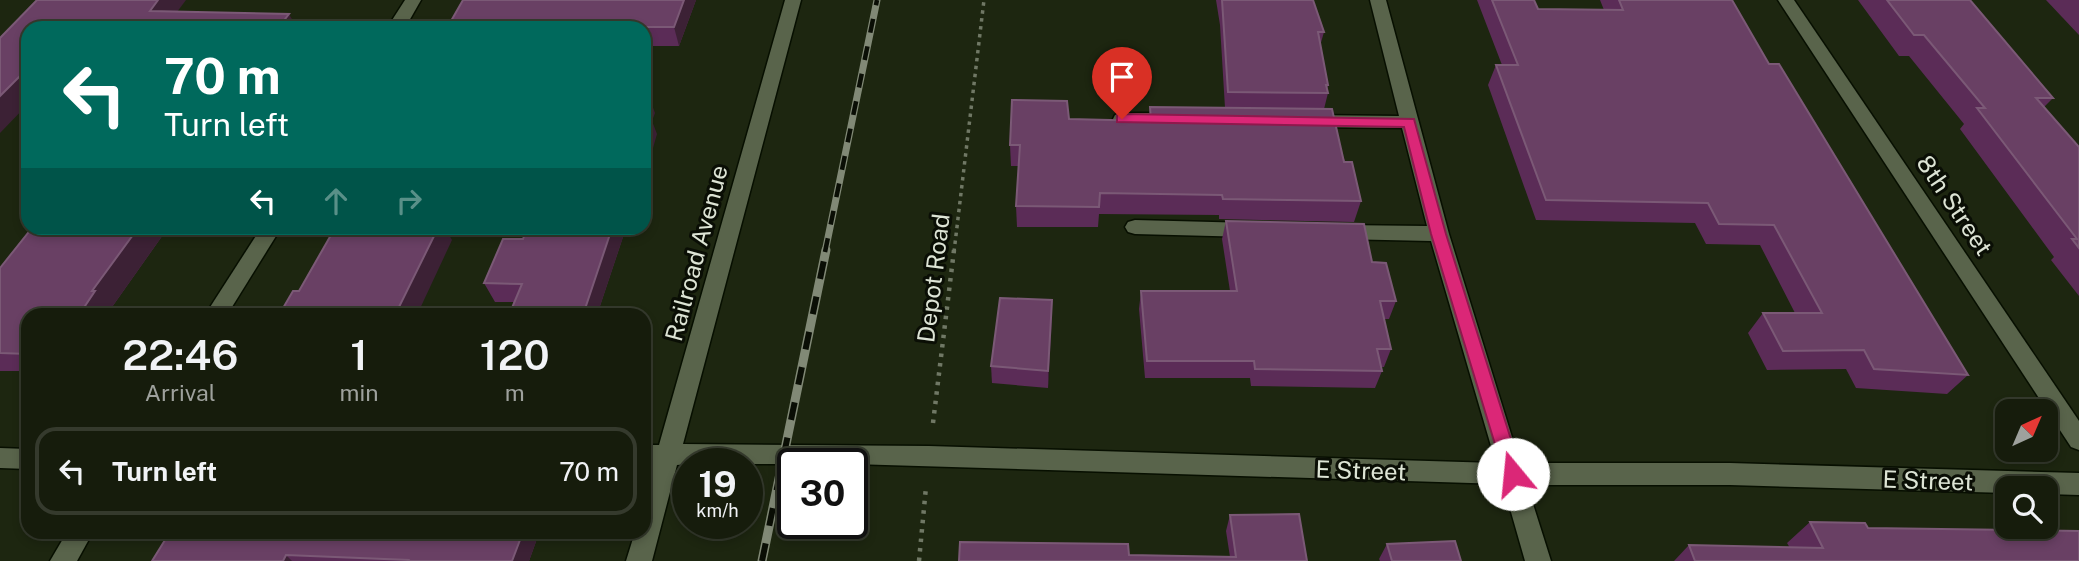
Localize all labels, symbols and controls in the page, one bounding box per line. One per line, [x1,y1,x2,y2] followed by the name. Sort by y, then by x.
[164,47,281,105] text: 70 m
[1092,47,1152,119] pin
[49,49,140,140] icon: left
[1103,58,1141,96] icon: arrive
[164,106,289,143] text: Turn left
[1911,150,1999,260] street label: 8th Street
[659,162,733,344] street label: Railroad Avenue
[244,182,282,220] icon: left
[317,182,355,220] icon: ahead
[390,182,428,220] icon: right
[911,212,955,344] street label: Depot Road
[122,330,238,379] text: 22:46
[350,330,368,379] text: 1
[480,330,550,379] text: 120
[145,379,216,406] text: Arrival
[340,379,379,406] text: min
[505,379,525,406] text: m
[1995,399,2058,462] north arrow
[1995,399,2058,539] map controls
[1476,437,1550,511] position arrow
[777,448,868,539] speed limit sign: 30
[53,452,91,490] icon: left
[1315,454,1407,486] street label: E Street
[112,456,217,487] text: Turn left
[559,456,619,487] text: 70 m
[698,464,737,505] text: 19
[1882,464,1974,496] street label: E Street
[1995,476,2058,539] button: search
[696,500,739,521] text: km/h

